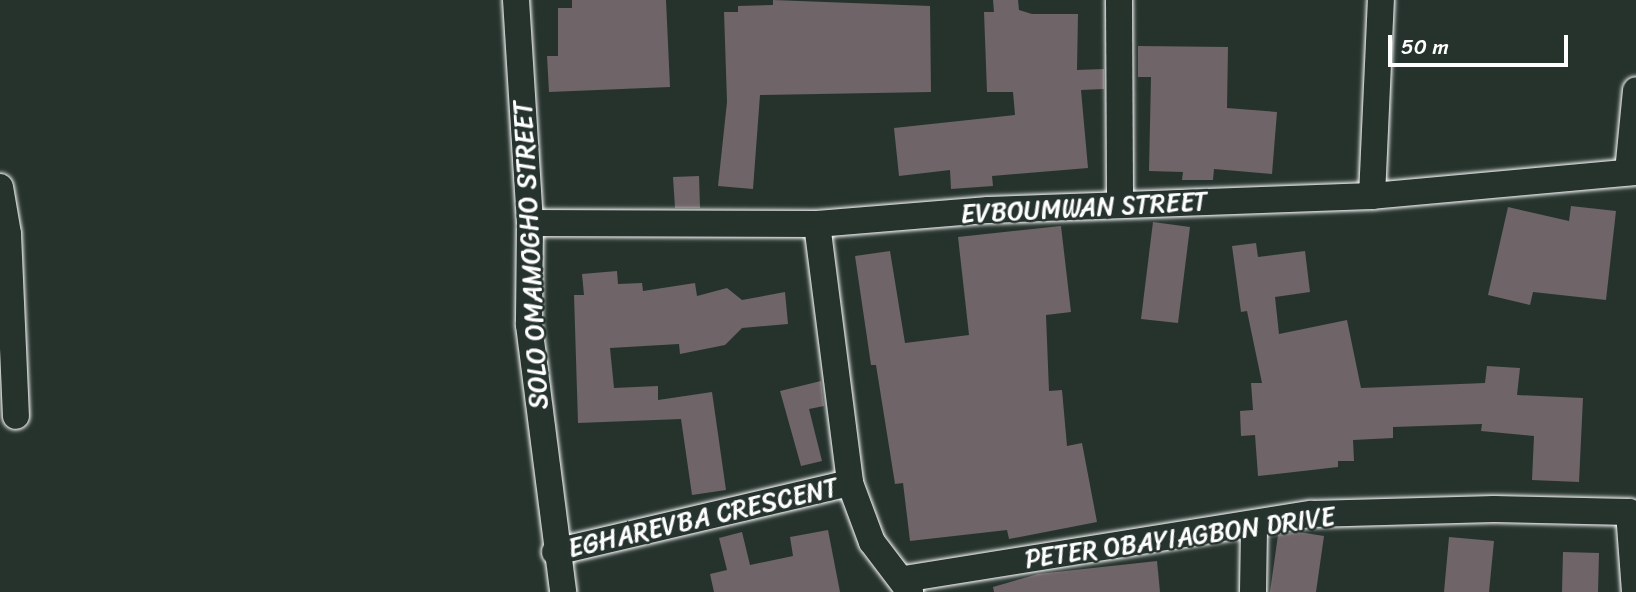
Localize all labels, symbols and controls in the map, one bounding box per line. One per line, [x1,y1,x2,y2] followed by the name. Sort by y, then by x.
[1391,21,1571,65] scale bar
[1401,28,1449,66] text: 50 m
[507,99,555,411] street label: SOLO OMAMOGHO STREET
[958,186,1210,230] street label: EVBOUMWAN STREET
[566,472,840,564] street label: EGHAREVBA CRESCENT
[1022,501,1338,575] street label: PETER OBAYIAGBON DRIVE

